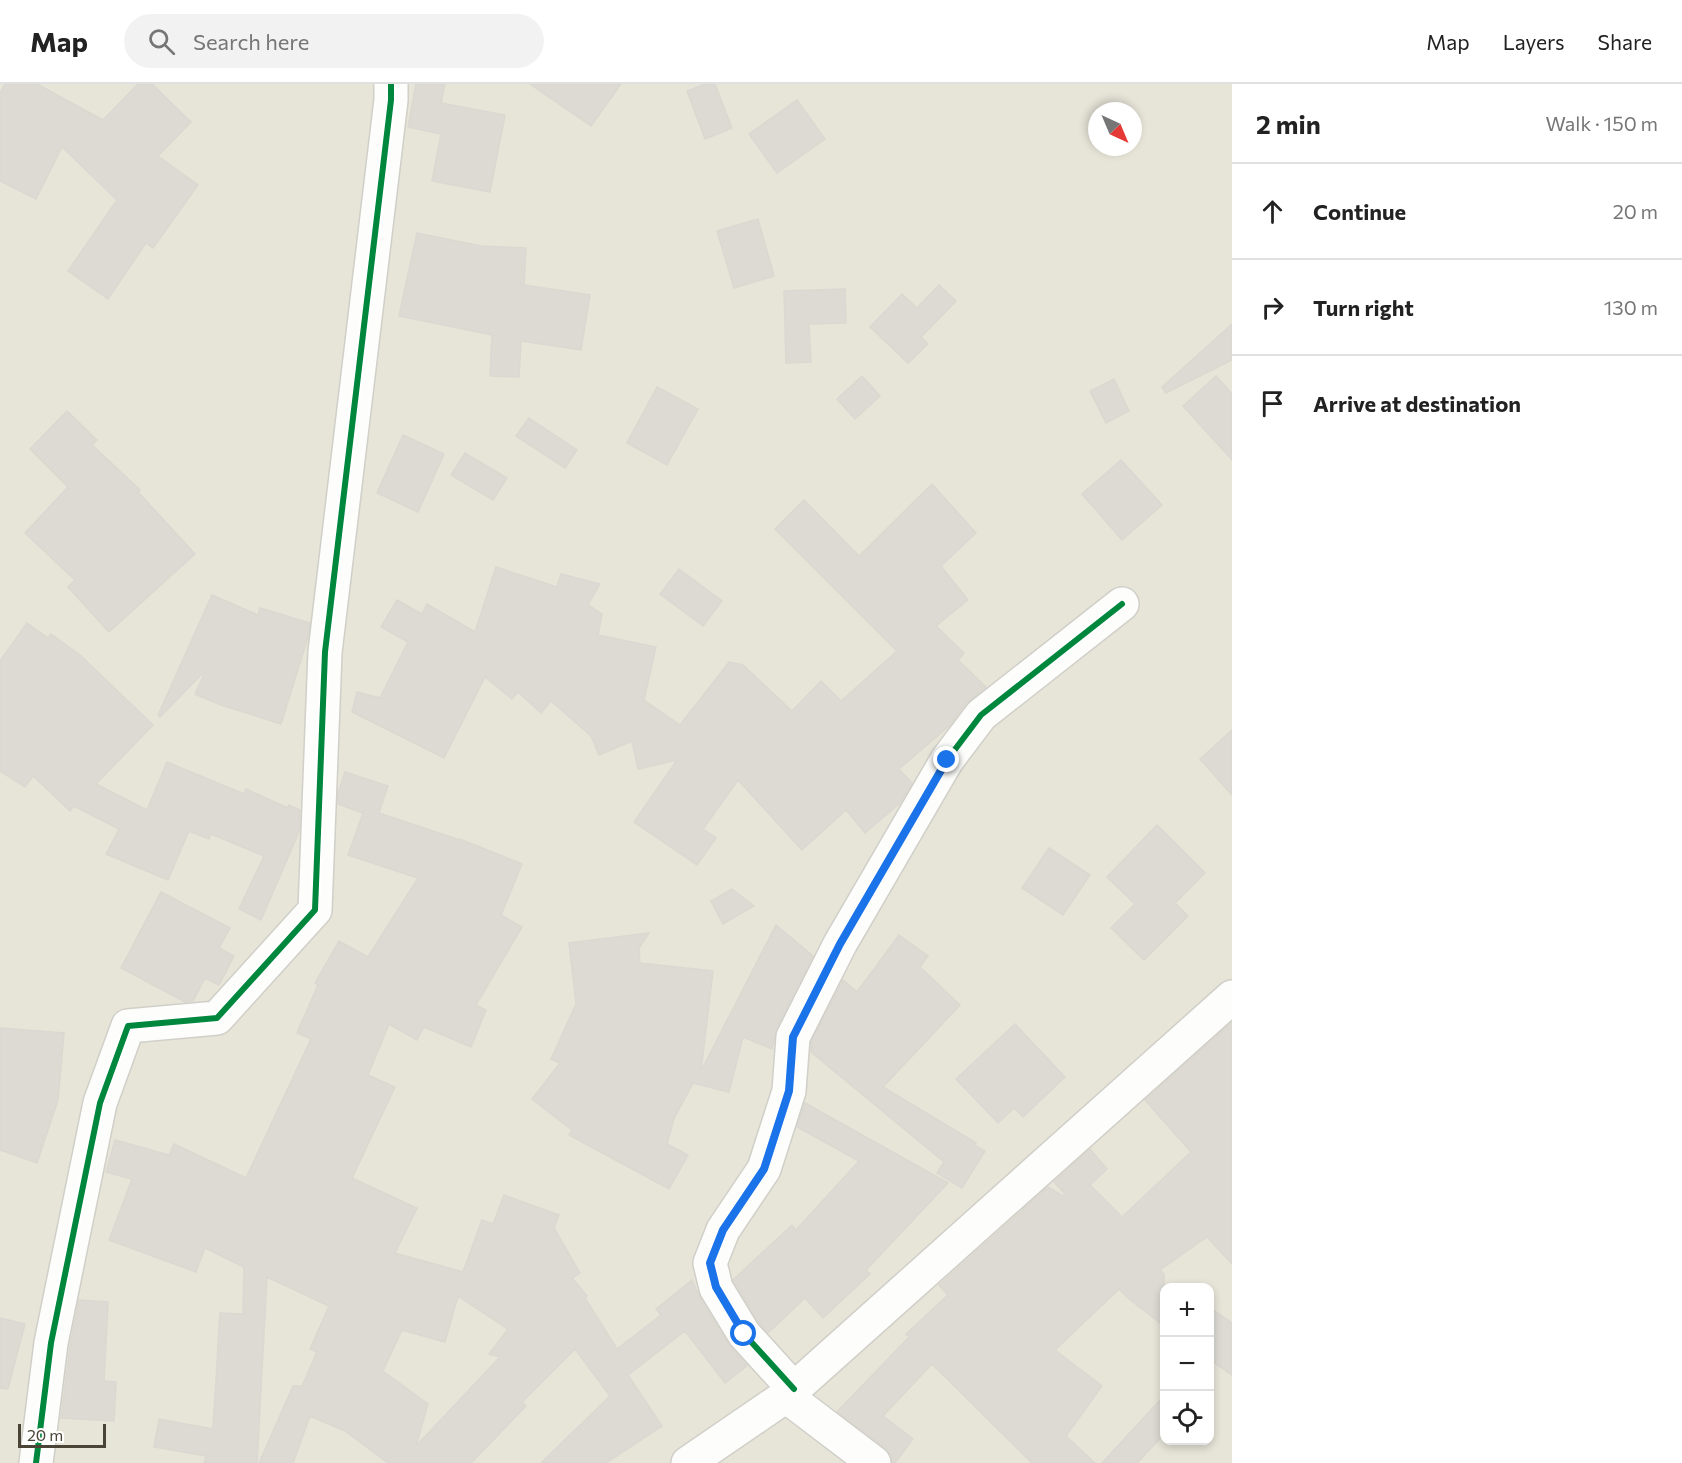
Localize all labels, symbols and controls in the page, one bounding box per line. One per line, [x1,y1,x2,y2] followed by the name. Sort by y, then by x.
[124,14,544,68] search box
[30,24,88,58] text: Map
[145,25,178,58] icon: search
[193,28,309,55] text: Search here
[1426,29,1470,54] text: Map
[1503,29,1565,54] text: Layers
[1598,29,1652,54] text: Share
[1088,102,1142,156] north arrow
[1256,108,1321,139] text: 2 min
[1546,111,1658,135] text: Walk · 150 m
[1256,195,1289,228] icon: ahead
[1313,198,1406,225] text: Continue
[1613,199,1658,223] text: 20 m
[1256,291,1289,324] icon: right
[1313,294,1414,321] text: Turn right
[1604,295,1658,319] text: 130 m
[1256,387,1289,420] icon: arrive
[1313,390,1521,417] text: Arrive at destination
[933,746,959,772] route end
[1160,1283,1214,1445] map controls
[1160,1283,1214,1337] button: +
[730,1320,756,1346] route start
[1160,1337,1214,1391] button: −
[1160,1391,1214,1445] button: locate
[18,1421,106,1448] scale bar
[27,1425,63,1444] text: 20 m

